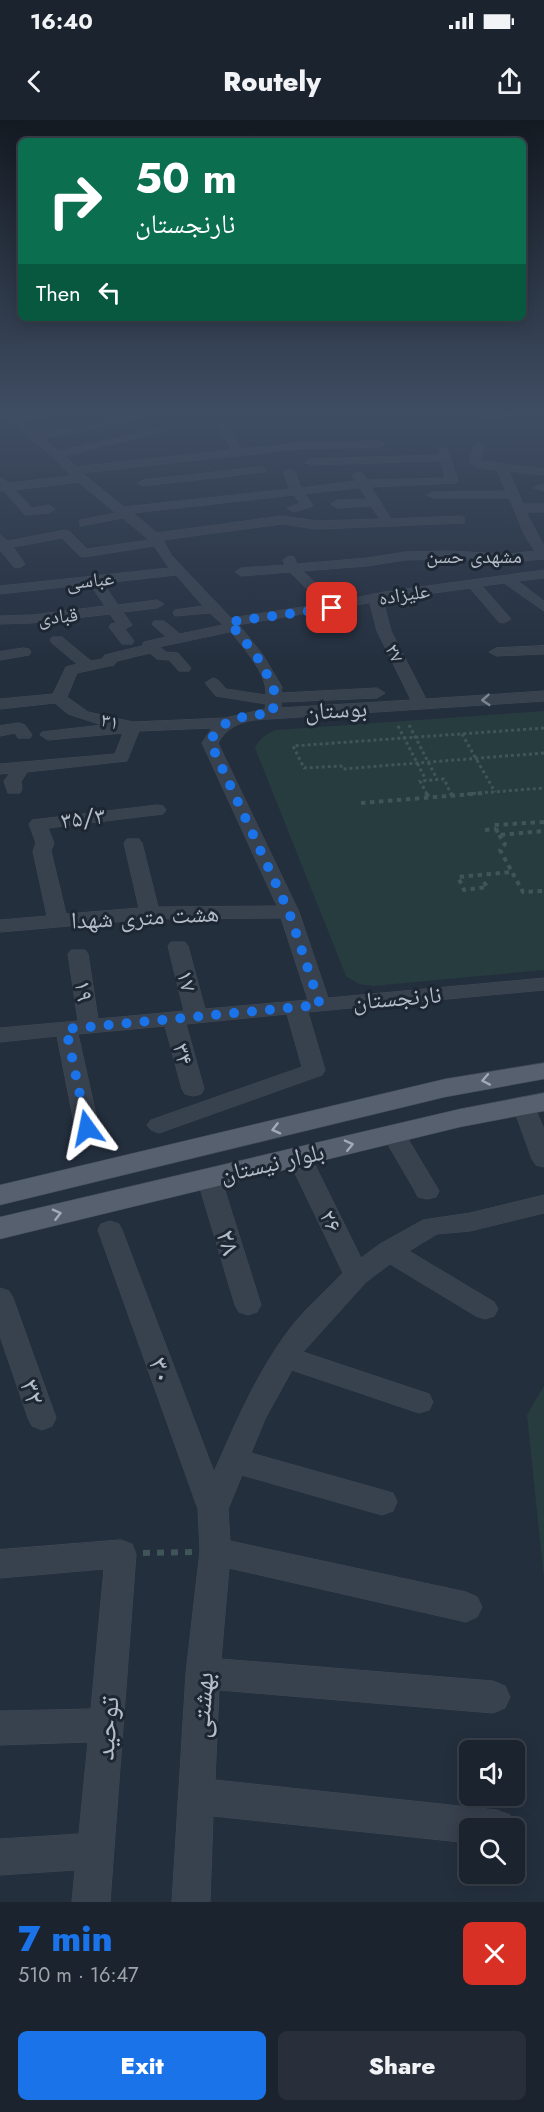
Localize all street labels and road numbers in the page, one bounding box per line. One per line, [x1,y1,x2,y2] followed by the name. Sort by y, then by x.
[426,542,522,571] street label: مشهدی حسن
[65,564,115,597] street label: عباسی
[376,576,432,613] street label: علیزاده
[37,600,79,633] street label: قبادی
[378,639,412,668] street label: ۲۷
[304,690,368,729] street label: بوستان
[98,705,122,738] street label: ۳۱
[59,797,107,838] street label: ۳۵/۳
[70,895,220,938] street label: هشت متری شهدا
[168,966,207,996] street label: ۱۷
[351,976,443,1019] street label: نارنجستان
[66,978,103,1004] street label: ۱۹
[164,1039,203,1069] street label: ۳۴
[216,1134,327,1191] street label: بلوار نیستان
[311,1203,352,1238] street label: ۲۶
[205,1224,252,1260] street label: ۲۸
[138,1351,185,1389] street label: ۳۰
[9,1374,56,1411] street label: ۳۲
[179,1671,224,1740] street label: بهشتی
[83,1694,130,1762] street label: توحید

